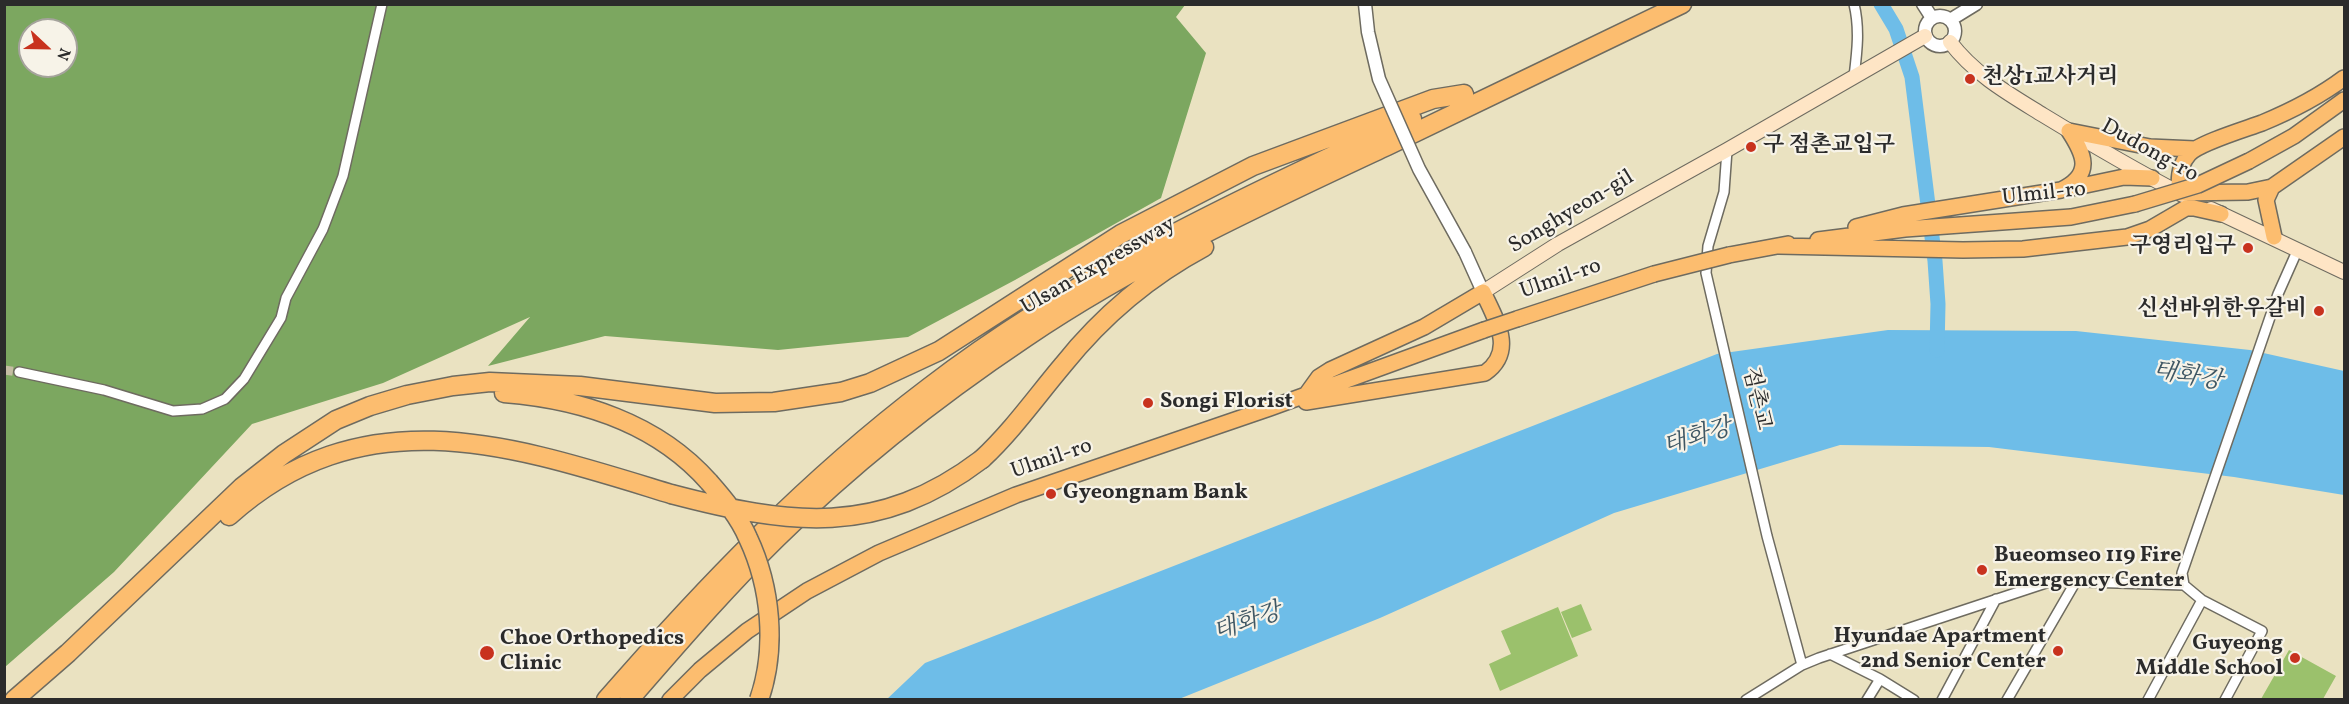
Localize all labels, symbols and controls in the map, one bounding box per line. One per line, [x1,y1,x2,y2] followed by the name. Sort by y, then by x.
[18,18,78,78] north arrow
[50,44,75,64] text: N
[1982,66,2118,92] place label: 천상1교사거리
[1963,72,1977,86] marker: 천상1교사거리
[2096,114,2202,190] street label: Dudong-ro
[1763,134,1895,160] place label: 구 점촌교입구
[1744,140,1758,154] marker: 구 점촌교입구
[1505,165,1639,261] street label: Songhyeon-gil
[2001,177,2087,213] street label: Ulmil-ro
[1017,212,1181,322] street label: Ulsan Expressway
[2130,235,2236,261] place label: 구영리입구
[2241,241,2255,255] marker: 구영리입구
[1517,254,1605,306] street label: Ulmil-ro
[2137,298,2307,324] place label: 신선바위한우갈비
[2312,304,2326,318] marker: 신선바위한우갈비
[2150,358,2224,398] water label: 태화강
[1735,365,1775,433] street label: 점촌교
[1160,390,1293,416] place label: Songi Florist
[1141,396,1155,410] marker: Songi Florist
[1661,415,1735,463] water label: 태화강
[1008,434,1096,486] street label: Ulmil-ro
[1063,481,1248,507] place label: Gyeongnam Bank
[1044,487,1058,501] marker: Gyeongnam Bank
[1994,544,2184,596] place label: Bueomseo 119 Fire Emergency Center
[1975,563,1989,577] marker: Bueomseo 119 Fire Emergency Center
[1210,599,1286,649] water label: 태화강
[1834,625,2046,676] place label: Hyundae Apartment 2nd Senior Center
[500,627,684,678] place label: Choe Orthopedics Clinic
[2136,632,2283,684] place label: Guyeong Middle School
[478,644,496,662] marker: Choe Orthopedics Clinic
[2051,644,2065,658] marker: Hyundae Apartment 2nd Senior Center
[2288,651,2302,665] marker: Guyeong Middle School

